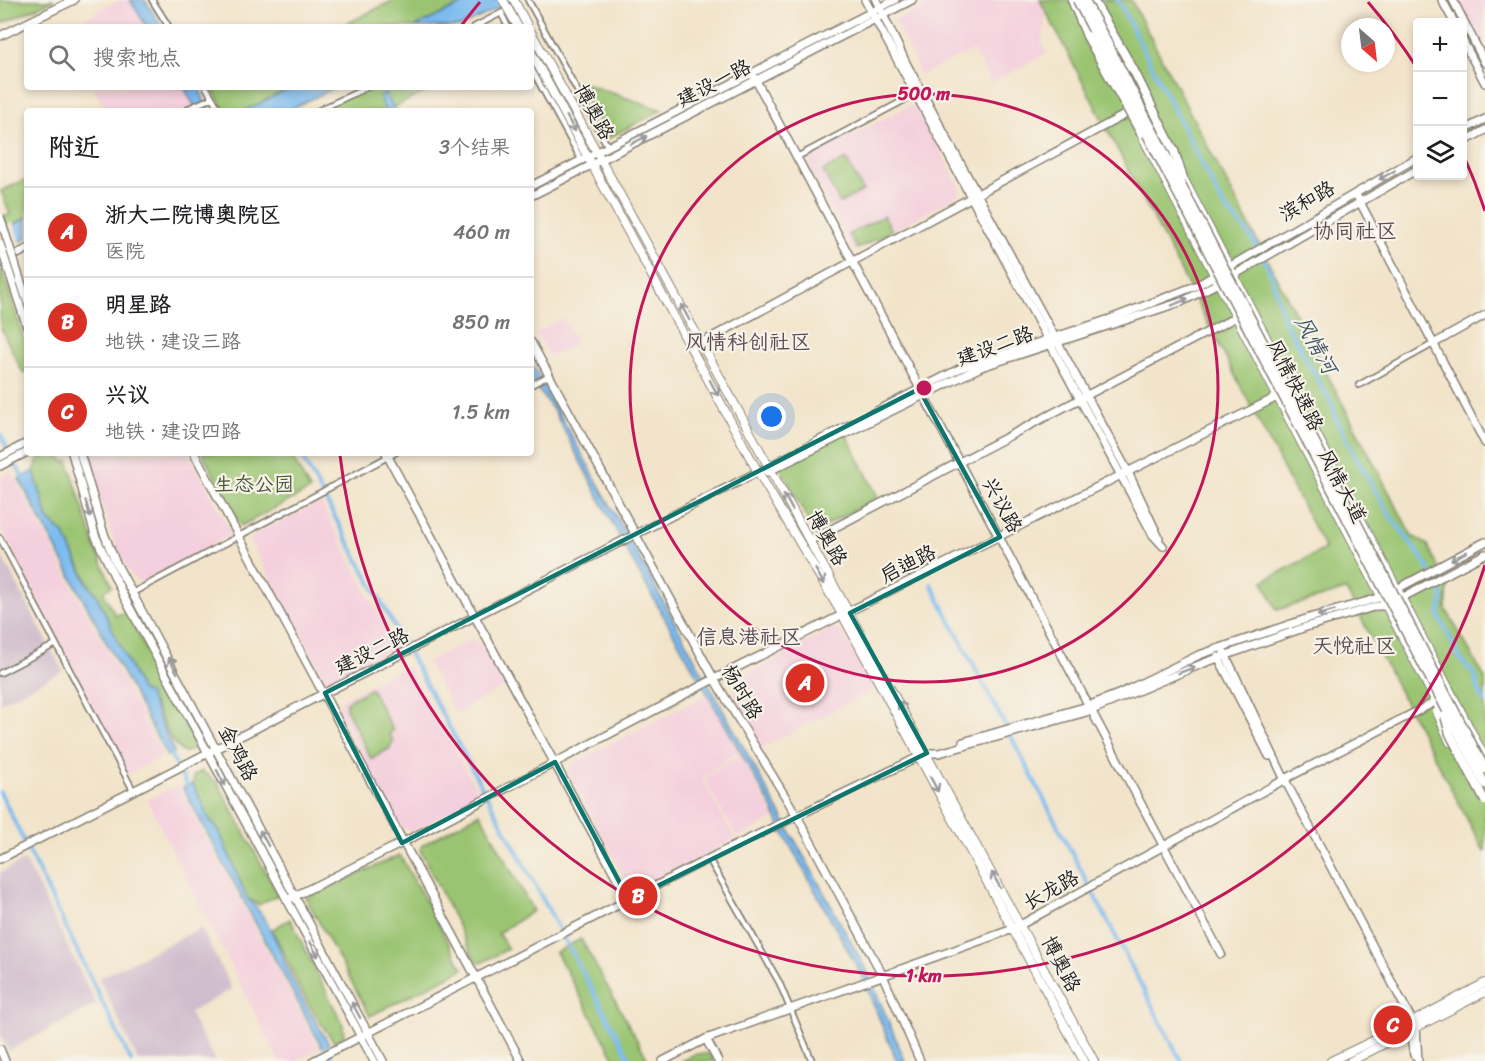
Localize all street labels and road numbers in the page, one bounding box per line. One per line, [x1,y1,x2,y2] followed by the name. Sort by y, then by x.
[670,49,758,117] street label: 建设一路
[564,77,624,148] street label: 博奥路
[1272,170,1343,231] street label: 滨和路
[951,316,1040,376] street label: 建设二路
[1257,333,1334,438] street label: 风情快速路
[1308,442,1376,530] street label: 风情大道
[972,470,1032,541] street label: 兴议路
[797,503,858,574] street label: 博奥路
[873,534,944,593] street label: 启迪路
[328,617,417,684] street label: 建设二路
[712,657,773,728] street label: 杨时路
[208,718,268,789] street label: 金鸡路
[1016,860,1087,920] street label: 长龙路
[1031,929,1091,1000] street label: 博奥路

